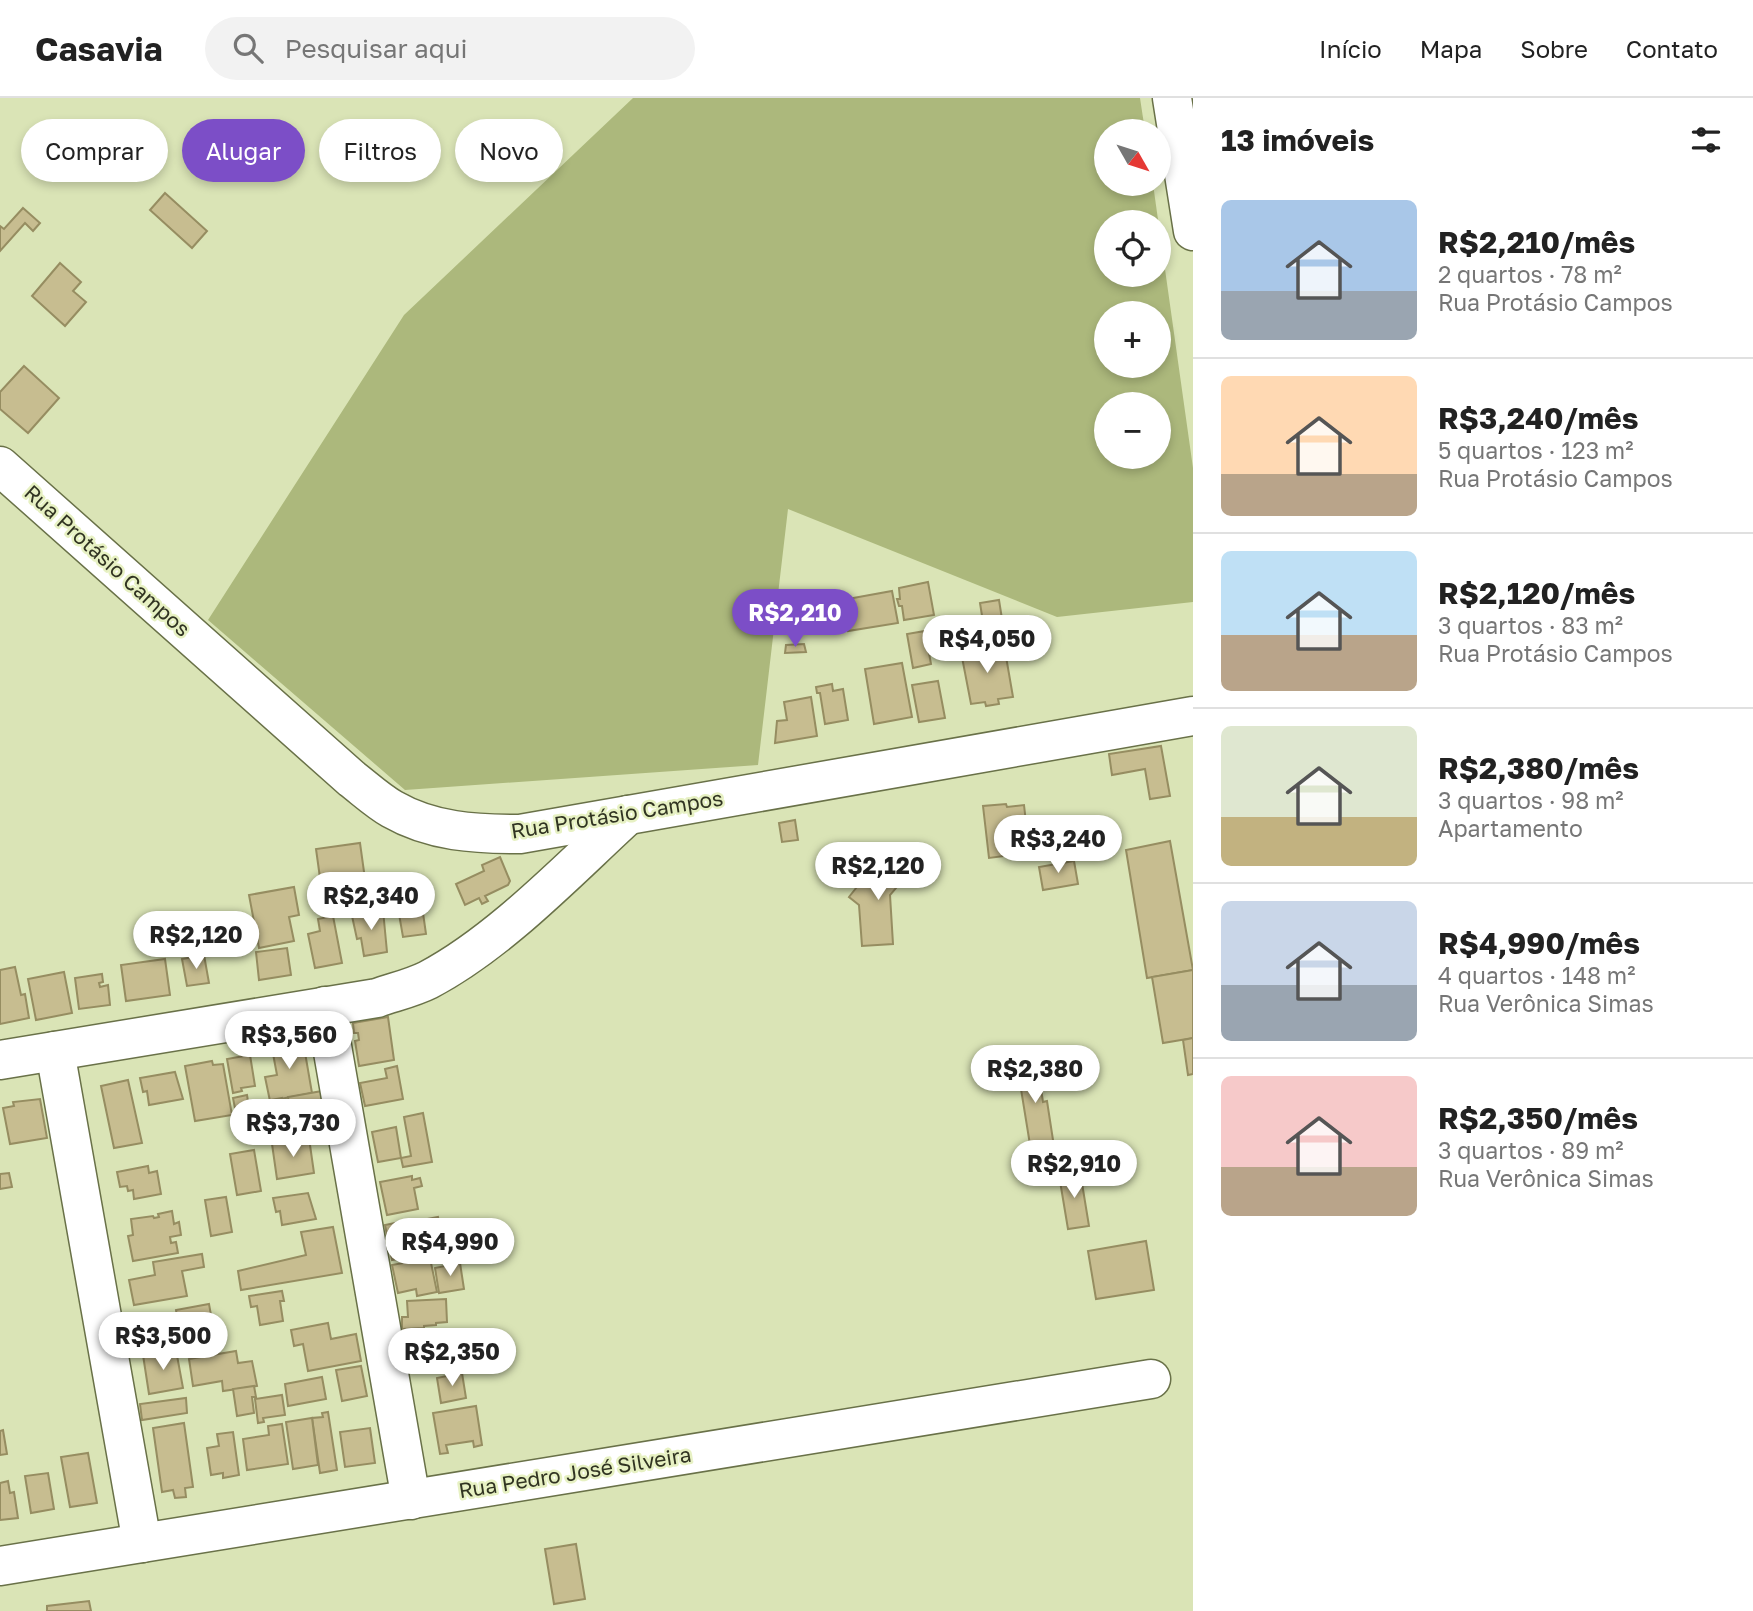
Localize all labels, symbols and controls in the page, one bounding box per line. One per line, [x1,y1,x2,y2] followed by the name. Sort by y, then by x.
[205,17,695,80] search box
[35,29,163,68] text: Casavia
[229,29,267,67] icon: search
[285,33,467,64] text: Pesquisar aqui
[1319,34,1382,63] text: Início
[1420,34,1482,63] text: Mapa
[1520,34,1588,63] text: Sobre
[1626,34,1718,63] text: Contato
[21,119,168,182] chip: Comprar
[182,119,305,182] chip: Alugar
[319,119,441,182] chip: Filtros
[455,119,563,182] chip: Novo
[1094,119,1171,196] north arrow
[1094,119,1171,469] map controls
[1687,121,1725,159] icon: filters
[1221,122,1374,158] text: 13 imóveis
[1094,210,1171,287] button: locate
[1438,224,1635,260] text: R$2,210/mês
[1277,228,1361,312] icon: home
[1438,260,1622,288] text: 2 quartos · 78 m²
[1438,288,1673,316] text: Rua Protásio Campos
[1094,301,1171,378] button: +
[1094,392,1171,469] button: −
[1438,400,1639,436] text: R$3,240/mês
[1277,404,1361,488] icon: home
[1438,436,1634,464] text: 5 quartos · 123 m²
[1438,464,1673,492] text: Rua Protásio Campos
[19,479,196,642] street label: Rua Protásio Campos
[1438,575,1635,611] text: R$2,120/mês
[1277,579,1361,663] icon: home
[730,589,860,649] pin: R$2,210
[748,598,842,626] text: R$2,210
[1438,611,1623,639] text: 3 quartos · 83 m²
[922,616,1052,675] pin: R$4,050
[938,624,1036,652] text: R$4,050
[1438,639,1673,667] text: Rua Protásio Campos
[1438,750,1639,786] text: R$2,380/mês
[1277,754,1361,838] icon: home
[509,784,725,844] street label: Rua Protásio Campos
[1438,786,1624,814] text: 3 quartos · 98 m²
[1438,814,1583,842] text: Apartamento
[993,816,1123,875] pin: R$3,240
[1010,824,1106,852] text: R$3,240
[813,842,943,902] pin: R$2,120
[831,851,925,879] text: R$2,120
[306,872,436,932] pin: R$2,340
[323,881,419,909] text: R$2,340
[131,912,261,971] pin: R$2,120
[149,920,243,948] text: R$2,120
[1438,925,1640,961] text: R$4,990/mês
[1277,929,1361,1013] icon: home
[1438,961,1635,989] text: 4 quartos · 148 m²
[1438,989,1654,1017] text: Rua Verônica Simas
[224,1012,354,1071] pin: R$3,560
[241,1020,337,1048] text: R$3,560
[970,1046,1100,1105] pin: R$2,380
[987,1054,1083,1082] text: R$2,380
[228,1100,358,1159] pin: R$3,730
[1438,1100,1638,1136] text: R$2,350/mês
[1277,1104,1361,1188] icon: home
[246,1108,340,1136] text: R$3,730
[1438,1136,1624,1164] text: 3 quartos · 89 m²
[1009,1140,1139,1200] pin: R$2,910
[1027,1149,1121,1177] text: R$2,910
[1438,1164,1654,1192] text: Rua Verônica Simas
[385,1218,515,1278] pin: R$4,990
[401,1227,499,1255] text: R$4,990
[98,1312,228,1372] pin: R$3,500
[115,1321,211,1349] text: R$3,500
[387,1328,517,1388] pin: R$2,350
[404,1337,500,1365] text: R$2,350
[457,1441,693,1503] street label: Rua Pedro José Silveira

